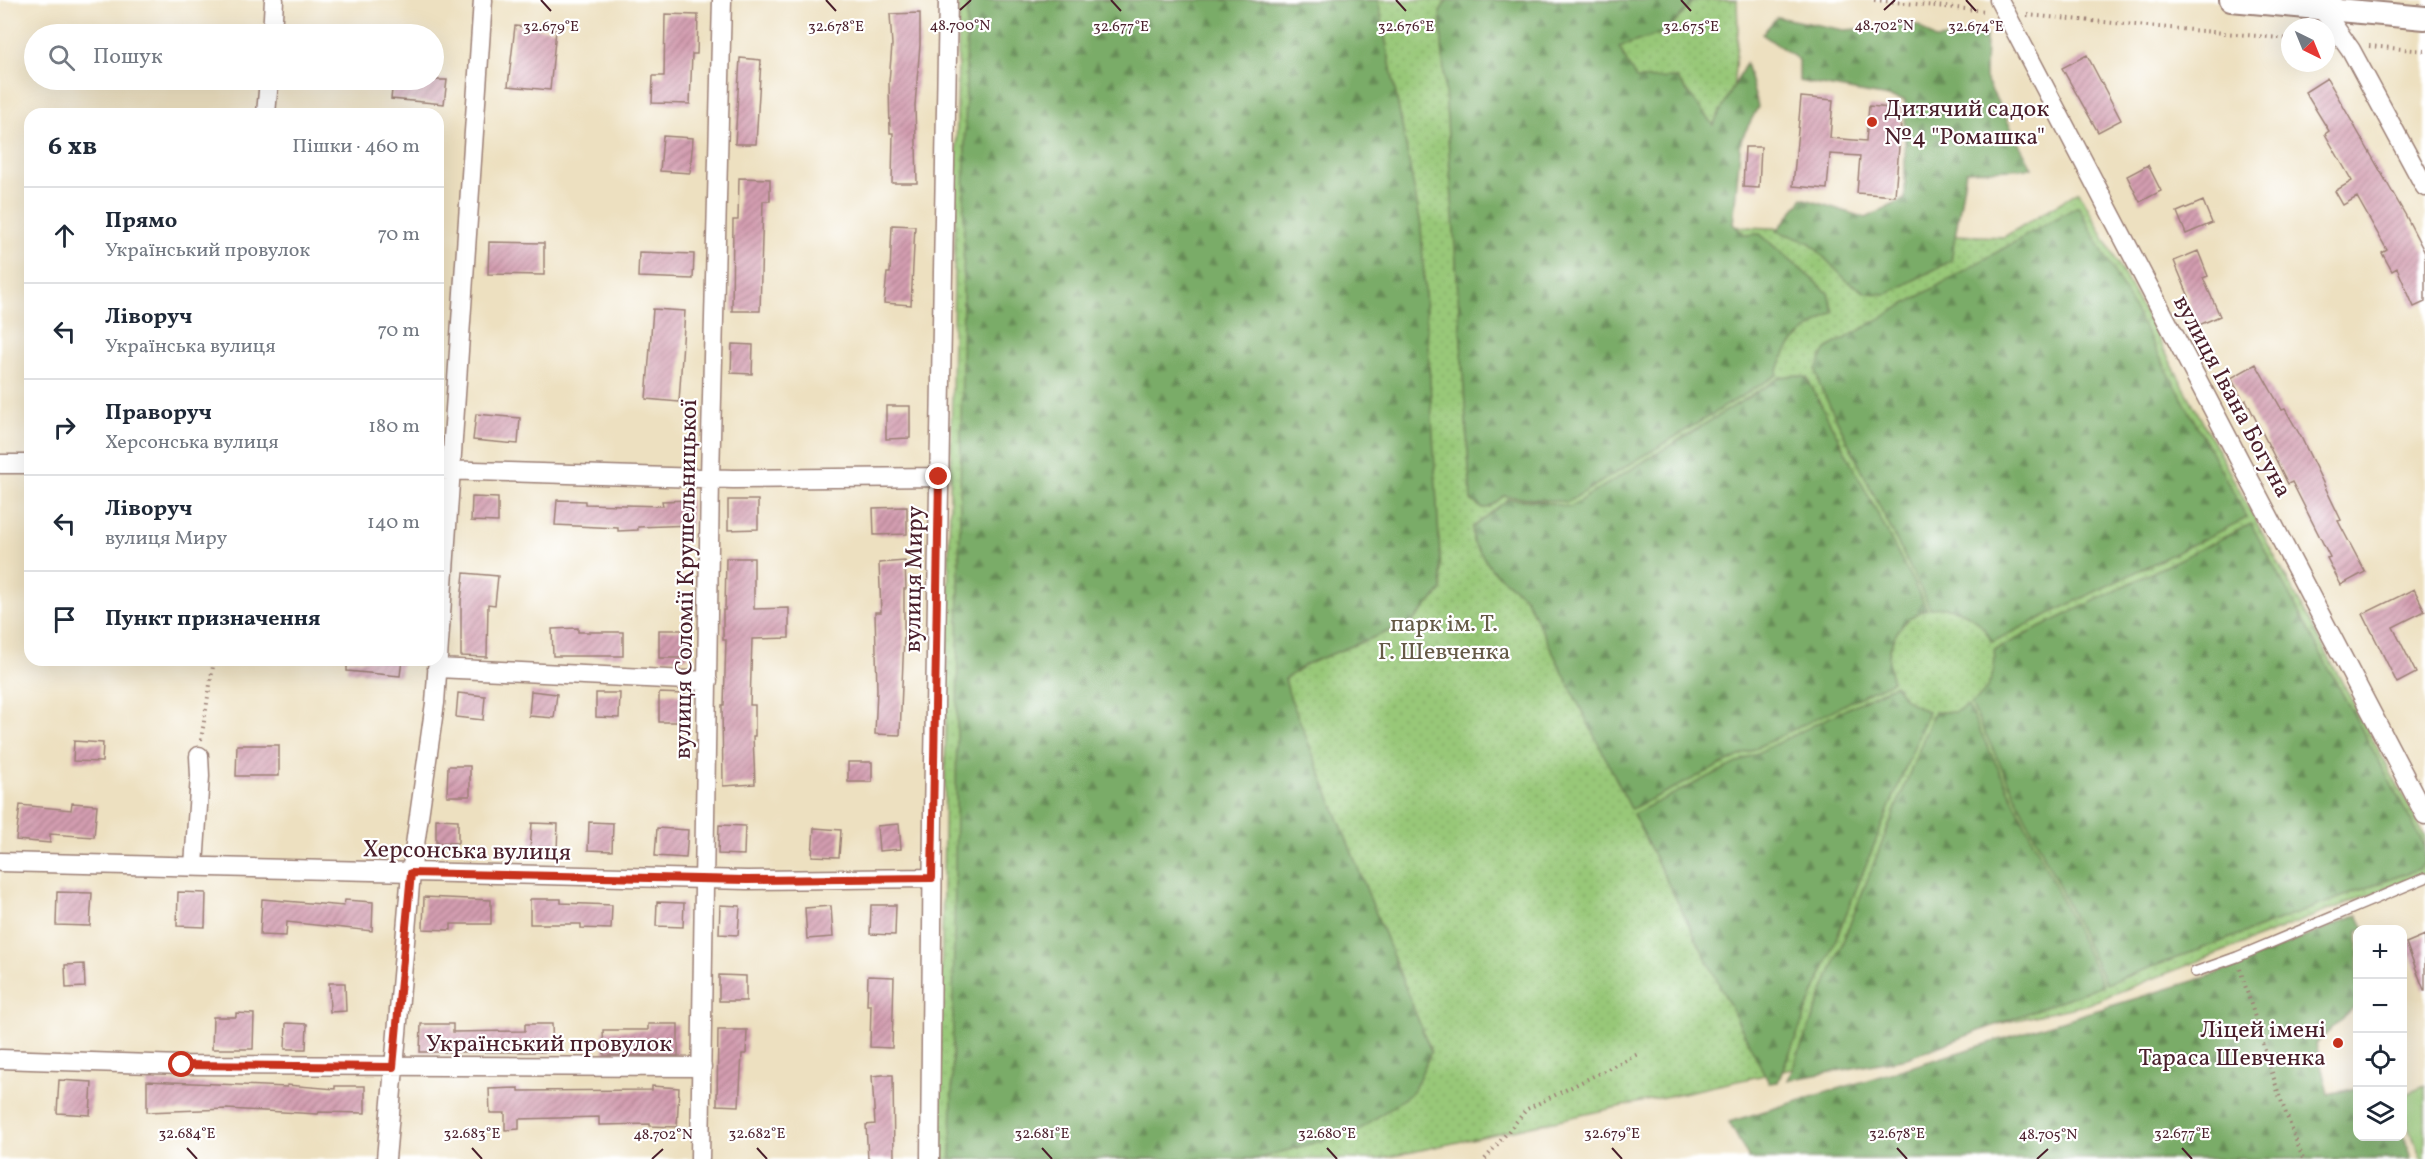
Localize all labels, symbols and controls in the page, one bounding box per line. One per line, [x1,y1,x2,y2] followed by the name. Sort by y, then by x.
[930,16,990,37] text: 48.700°N
[1854,16,1914,37] text: 48.702°N
[523,17,579,38] text: 32.679°E
[808,17,864,38] text: 32.678°E
[1093,17,1149,38] text: 32.677°E
[1378,17,1434,38] text: 32.676°E
[1663,17,1719,38] text: 32.675°E
[1948,17,2004,38] text: 32.674°E
[2281,18,2335,72] north arrow
[24,24,444,90] search box
[45,41,78,74] icon: search
[93,42,163,73] text: Пошук
[1884,93,2049,155] place label: Дитячий садок №4 "Ромашка"
[1865,115,1879,129] marker: Дитячий садок №4 "Ромашка"
[48,129,97,165] text: 6 хв
[292,133,420,161] text: Пішки · 460 m
[105,206,177,237] text: Прямо
[48,219,81,252] icon: ahead
[377,221,420,249] text: 70 m
[105,237,310,265] text: Український провулок
[2163,290,2299,504] street label: вулиця Івана Богуна
[105,302,192,333] text: Ліворуч
[48,315,81,348] icon: left
[377,317,420,345] text: 70 m
[105,333,276,361] text: Українська вулиця
[105,398,212,429] text: Праворуч
[667,399,707,759] street label: вулиця Соломії Крушельницької
[48,411,81,444] icon: right
[368,413,420,441] text: 180 m
[105,429,279,457] text: Херсонська вулиця
[925,463,951,489] route end
[105,494,192,525] text: Ліворуч
[897,505,933,653] street label: вулиця Миру
[48,507,81,540] icon: left
[367,509,420,537] text: 140 m
[105,525,227,553] text: вулиця Миру
[48,603,81,636] icon: arrive
[105,604,321,635] text: Пункт призначення
[1378,608,1510,670] park label: парк ім. Т. Г. Шевченка
[362,833,572,871] street label: Херсонська вулиця
[2353,925,2407,1141] map controls
[2353,925,2407,979] button: +
[2353,979,2407,1033] button: −
[2138,1014,2326,1076] place label: Ліцей імені Тараса Шевченка
[426,1028,672,1062] street label: Український провулок
[2353,1033,2407,1087] button: locate
[2331,1036,2345,1050] marker: Ліцей імені Тараса Шевченка
[168,1051,194,1077] route start
[2353,1087,2407,1141] button: layers
[158,1124,216,1145] text: 32.684°E
[444,1124,500,1145] text: 32.683°E
[729,1124,785,1145] text: 32.682°E
[1015,1124,1069,1145] text: 32.681°E
[1298,1124,1356,1145] text: 32.680°E
[1584,1124,1640,1145] text: 32.679°E
[1869,1124,1925,1145] text: 32.678°E
[2154,1124,2210,1145] text: 32.677°E
[633,1125,693,1146] text: 48.702°N
[2018,1125,2078,1146] text: 48.705°N

